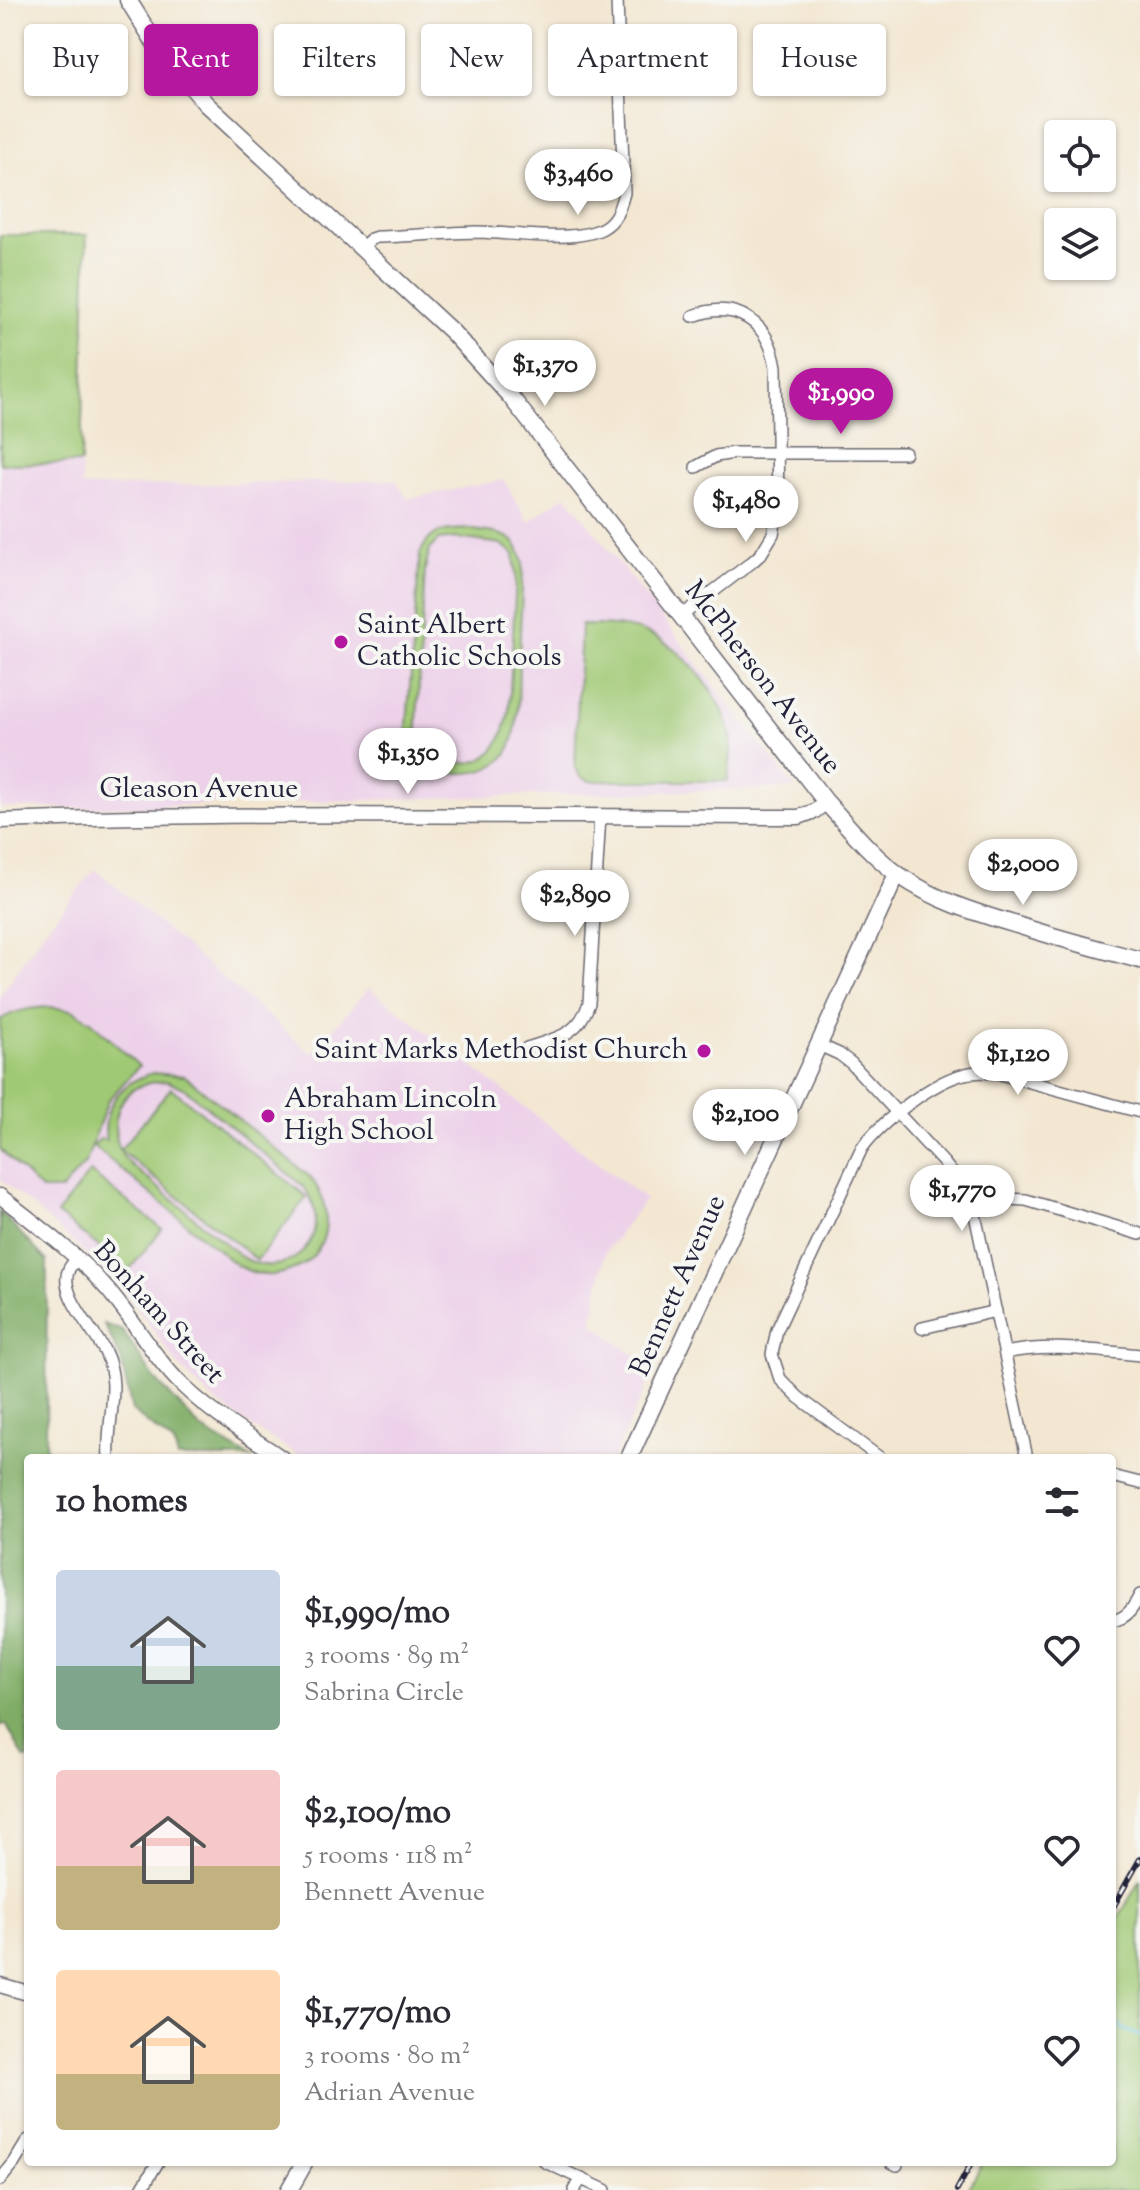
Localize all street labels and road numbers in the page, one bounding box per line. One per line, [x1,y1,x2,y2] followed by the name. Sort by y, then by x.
[674,573,850,783] street label: McPherson Avenue
[100,770,298,810] street label: Gleason Avenue
[621,1189,737,1383] street label: Bennett Avenue
[83,1233,233,1394] street label: Bonham Street

